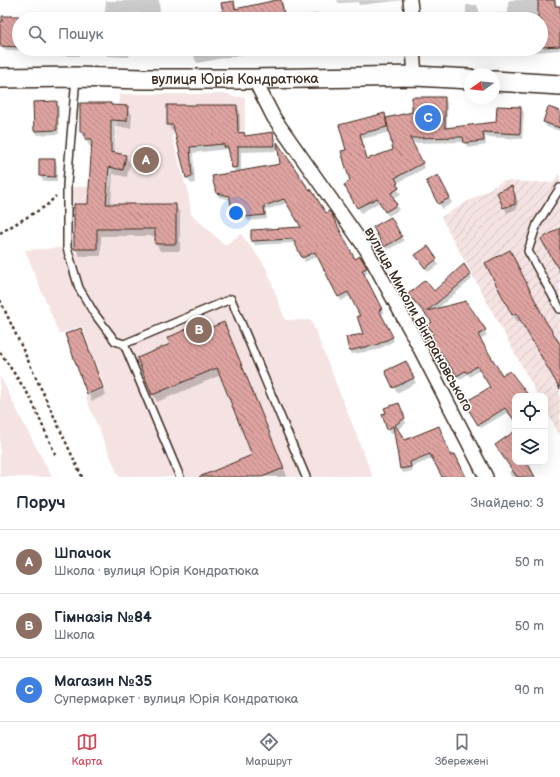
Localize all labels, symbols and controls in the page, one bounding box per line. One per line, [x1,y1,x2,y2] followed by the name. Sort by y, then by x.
[12,12,548,56] search box
[26,23,48,45] icon: search
[58,25,104,44] text: Пошук
[464,68,500,104] north arrow
[151,70,320,88] street label: вулиця Юрія Кондратюка
[415,103,441,133] pin: C
[133,145,159,175] pin: A
[226,203,246,223] your location
[361,224,476,414] street label: вулиця Миколи Вінграновського
[186,315,212,345] pin: B
[512,393,548,465] map controls
[512,393,548,429] button: locate
[512,429,548,465] button: layers
[16,493,66,513] text: Поруч
[470,495,544,511] text: Знайдено: 3
[54,544,111,563] text: Шпачок
[25,554,33,570] text: A
[515,554,544,570] text: 50 m
[54,563,259,579] text: Школа · вулиця Юрія Кондратюка
[54,608,152,627] text: Гімназія №84
[24,618,34,634] text: B
[515,618,544,634] text: 50 m
[54,627,95,643] text: Школа
[54,672,152,691] text: Магазин №35
[24,682,34,698] text: C
[515,682,544,698] text: 90 m
[54,691,299,707] text: Супермаркет · вулиця Юрія Кондратюка
[71,731,102,768] tab: Карта
[245,731,292,768] tab: Маршрут
[435,731,489,768] tab: Збережені

